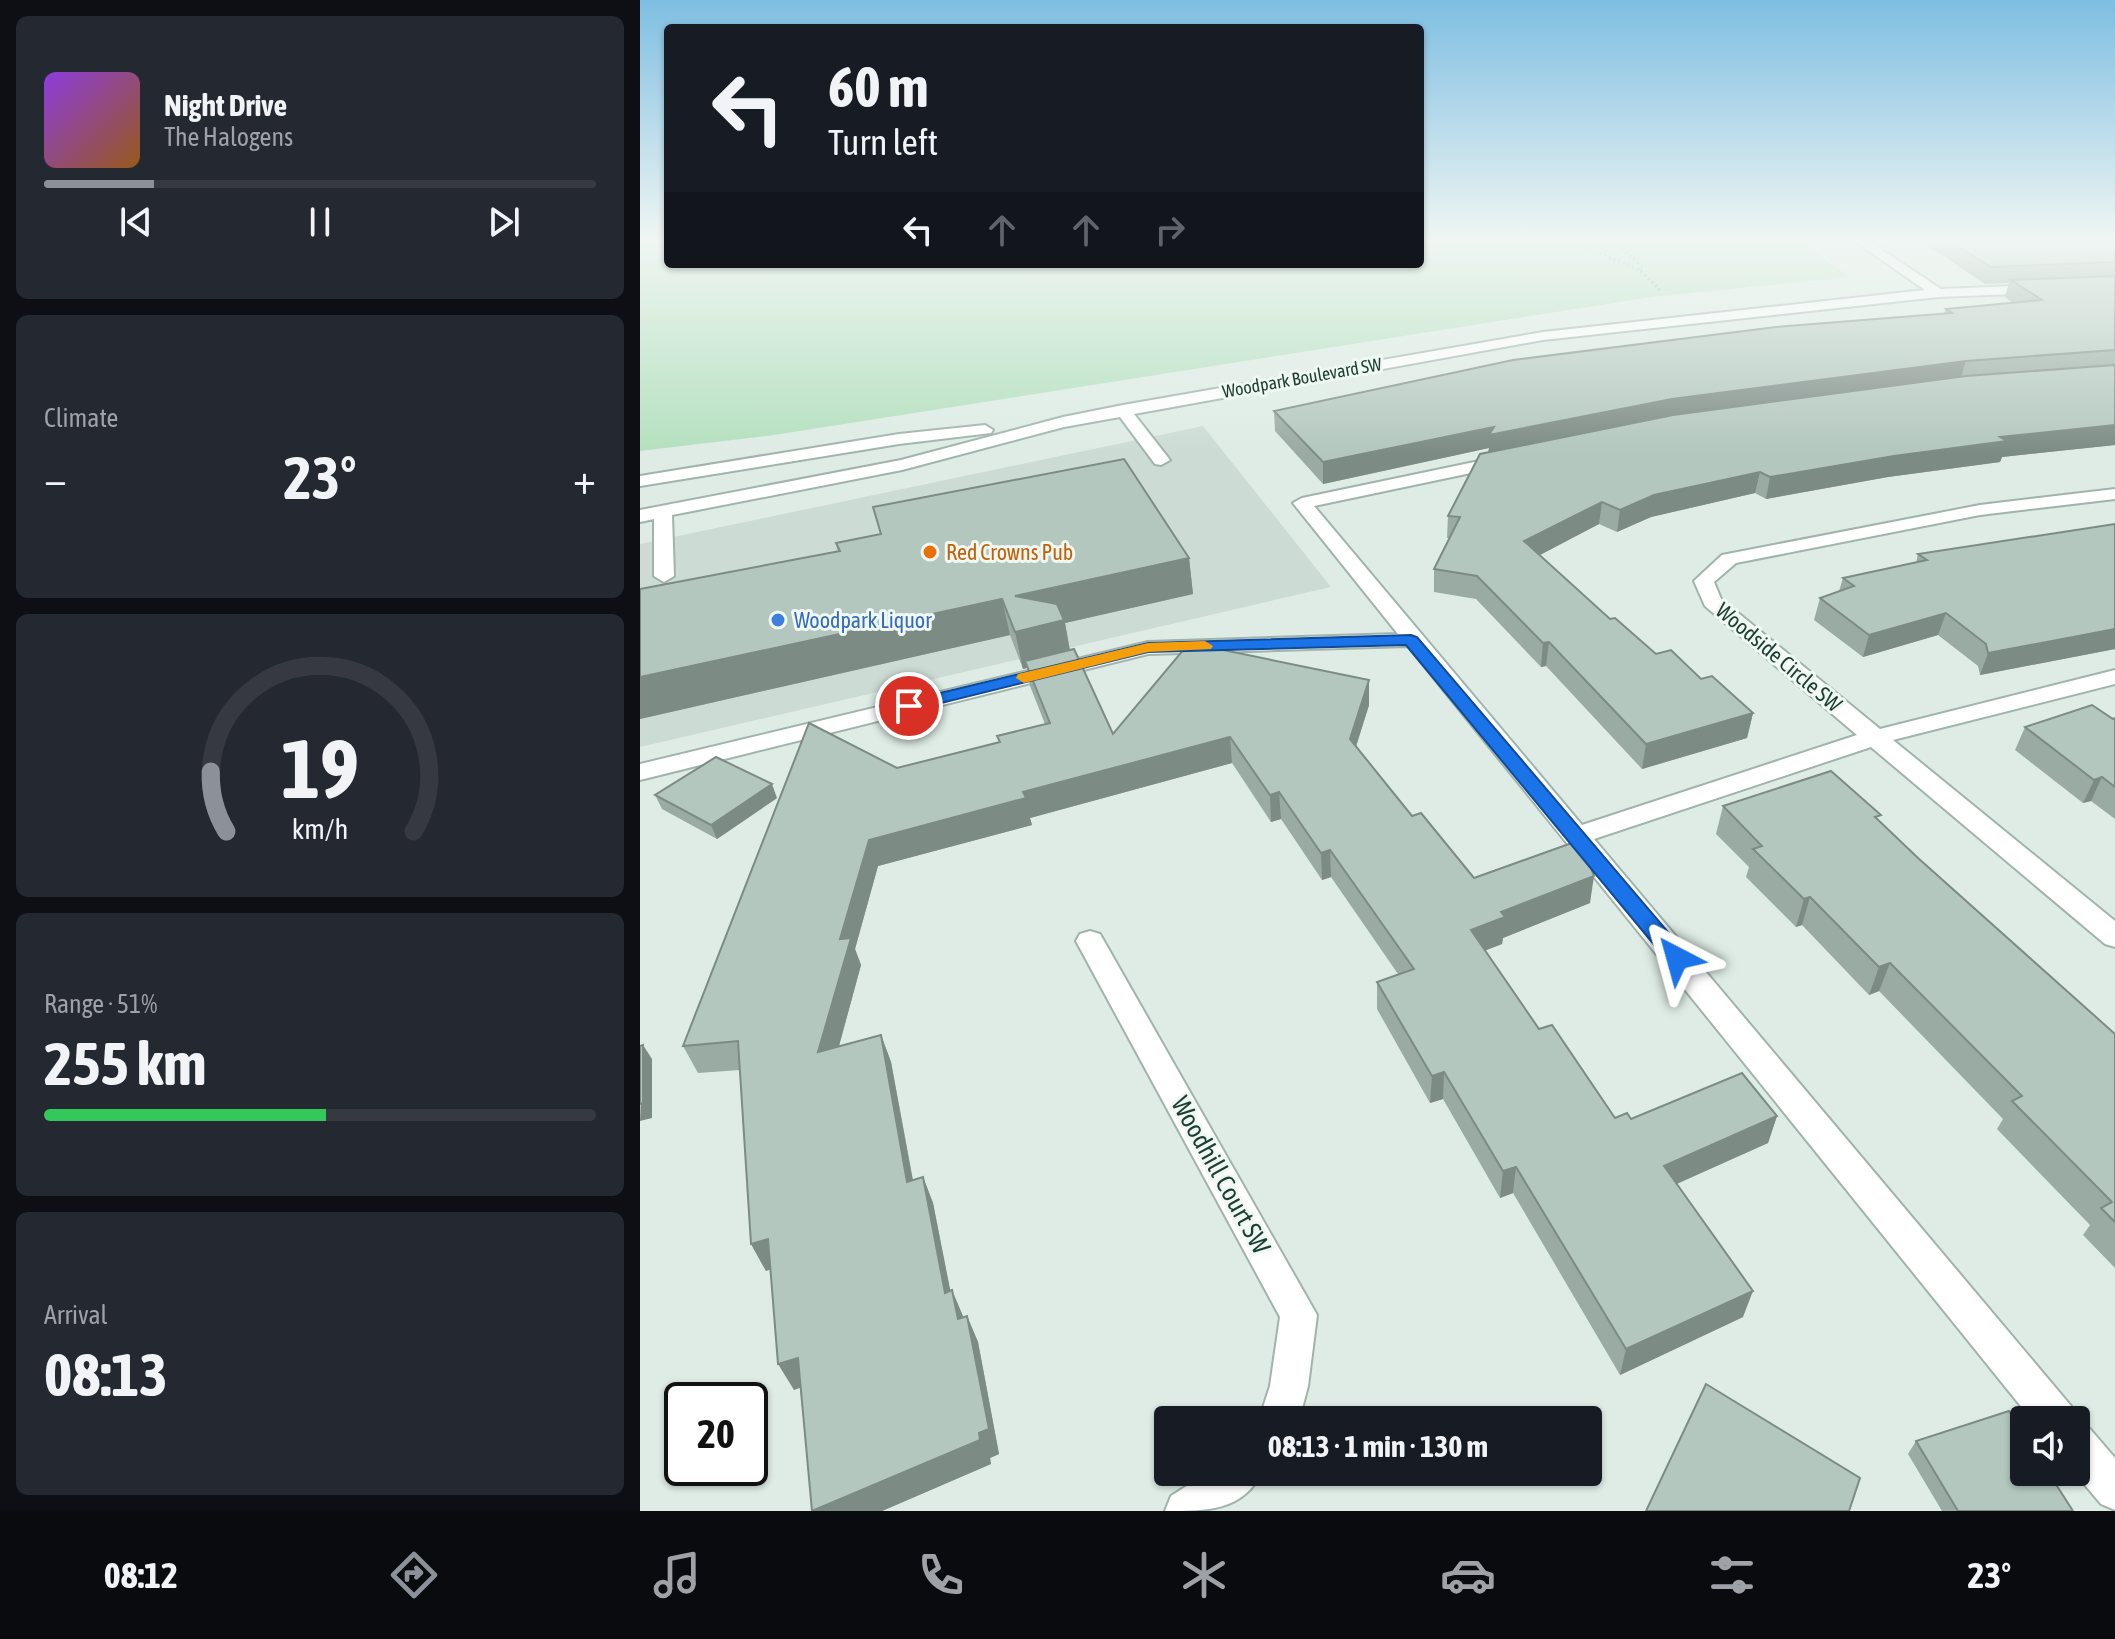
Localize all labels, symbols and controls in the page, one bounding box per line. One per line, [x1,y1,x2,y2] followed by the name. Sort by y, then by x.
[828,55,929,119] text: 60 m
[696,56,800,160] icon: left
[164,88,287,122] text: Night Drive
[828,121,938,163] text: Turn left
[164,122,293,152] text: The Halogens
[114,200,158,244] icon: previous
[298,200,342,244] icon: pause
[482,200,526,244] icon: next
[896,208,940,252] icon: left
[980,208,1024,252] icon: ahead
[1064,208,1108,252] icon: ahead
[1148,208,1192,252] icon: right
[1221,353,1383,402] street label: Woodpark Boulevard SW
[44,403,118,433] text: Climate
[284,443,356,512] text: 23°
[44,453,67,503] text: −
[573,453,596,503] text: +
[946,539,1073,565] place label: Red Crowns Pub
[921,543,939,561] marker: Red Crowns Pub
[1711,597,1847,717] street label: Woodside Circle SW
[794,607,932,633] place label: Woodpark Liquor
[769,611,787,629] marker: Woodpark Liquor
[875,672,943,740] pin
[887,684,931,728] icon: arrive
[281,719,359,815] text: 19
[292,812,348,845] text: km/h
[1635,916,1719,1000] position arrow
[44,989,157,1019] text: Range · 51%
[44,1029,206,1098] text: 255 km
[1165,1091,1277,1259] street label: Woodhill Court SW
[44,1300,108,1330] text: Arrival
[44,1340,167,1409] text: 08:13
[664,1382,768,1486] speed limit sign: 20
[2010,1406,2090,1486] map controls
[2010,1406,2090,1486] button: sound
[1268,1429,1488,1463] text: 08:13 · 1 min · 130 m
[386,1547,442,1603] icon: directions
[649,1547,705,1603] icon: music
[913,1547,969,1603] icon: phone
[1176,1547,1232,1603] icon: climate
[1440,1547,1496,1603] icon: car
[1704,1547,1760,1603] icon: filters
[104,1554,178,1596] text: 08:12
[1967,1554,2011,1596] text: 23°

